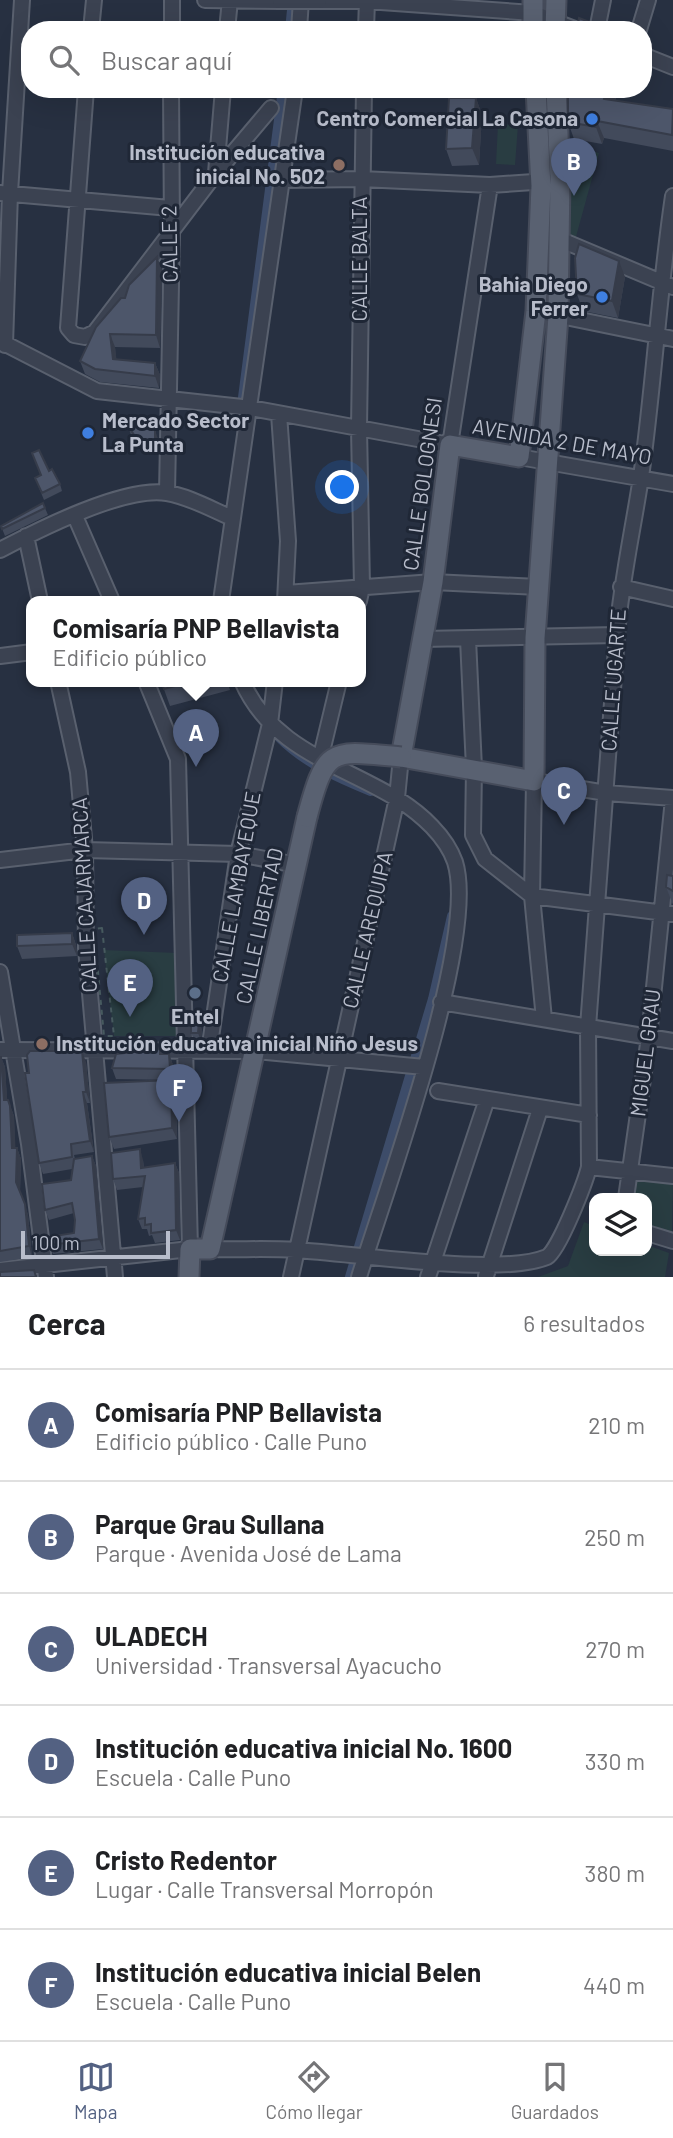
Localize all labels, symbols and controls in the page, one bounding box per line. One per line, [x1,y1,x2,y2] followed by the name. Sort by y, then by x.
[21,21,652,98] search box
[45,41,83,79] icon: search
[101,44,232,75] text: Buscar aquí
[317,105,578,130] place label: Centro Comercial La Casona
[584,111,600,127] marker: Centro Comercial La Casona
[551,138,597,196] pin: B
[129,139,325,188] place label: Institución educativa inicial No. 502
[331,157,347,173] marker: Institución educativa inicial No. 502
[346,196,371,322] street label: CALLE BALTA
[155,205,182,283] street label: CALLE 2
[479,271,588,320] place label: Bahia Diego Ferrer
[594,289,610,305] marker: Bahia Diego Ferrer
[397,396,446,572] street label: CALLE BOLOGNESI
[102,407,249,456] place label: Mercado Sector La Punta
[471,412,654,469] street label: AVENIDA 2 DE MAYO
[80,425,96,441] marker: Mercado Sector La Punta
[325,470,359,504] your location
[26,596,366,687] popup
[595,608,630,752] street label: CALLE UGARTE
[53,612,339,643] text: Comisaría PNP Bellavista
[53,643,207,671] text: Edificio público
[173,709,219,767] pin: A
[541,767,587,825] pin: C
[206,789,265,984] street label: CALLE LAMBAYEQUE
[66,796,101,993] street label: CALLE CAJARMARCA
[230,845,287,1006] street label: CALLE LIBERTAD
[336,848,397,1011] street label: CALLE AREQUIPA
[121,877,167,935] pin: D
[107,959,153,1017] pin: E
[187,985,203,1001] marker: Entel
[624,988,665,1118] street label: MIGUEL GRAU
[171,1003,219,1028] place label: Entel
[56,1030,418,1055] place label: Institución educativa inicial Niño Jesus
[34,1036,50,1052] marker: Institución educativa inicial Niño Jesus
[156,1064,202,1122] pin: F
[589,1193,652,1256] map controls
[589,1193,652,1256] button: layers
[21,1228,170,1260] scale bar
[32,1231,80,1254] text: 100 m
[28,1305,106,1341] text: Cerca
[523,1309,645,1337] text: 6 resultados
[95,1396,382,1427] text: Comisaría PNP Bellavista
[43,1411,59,1439] text: A
[588,1411,645,1439] text: 210 m
[95,1427,367,1455] text: Edificio público · Calle Puno
[95,1508,325,1539] text: Parque Grau Sullana
[44,1523,58,1551] text: B
[584,1523,645,1551] text: 250 m
[95,1539,402,1567] text: Parque · Avenida José de Lama
[95,1620,208,1651] text: ULADECH
[44,1635,58,1663] text: C
[585,1635,645,1663] text: 270 m
[95,1651,442,1679] text: Universidad · Transversal Ayacucho
[95,1732,512,1763] text: Institución educativa inicial No. 1600
[44,1747,58,1775] text: D
[585,1747,645,1775] text: 330 m
[95,1763,291,1791] text: Escuela · Calle Puno
[95,1844,277,1875] text: Cristo Redentor
[44,1859,58,1887] text: E
[585,1859,645,1887] text: 380 m
[95,1875,434,1903] text: Lugar · Calle Transversal Morropón
[95,1956,481,1987] text: Institución educativa inicial Belen
[45,1971,57,1999] text: F
[583,1971,645,1999] text: 440 m
[95,1987,291,2015] text: Escuela · Calle Puno
[74,2058,118,2123] tab: Mapa
[266,2058,363,2123] tab: Cómo llegar
[511,2058,599,2123] tab: Guardados

